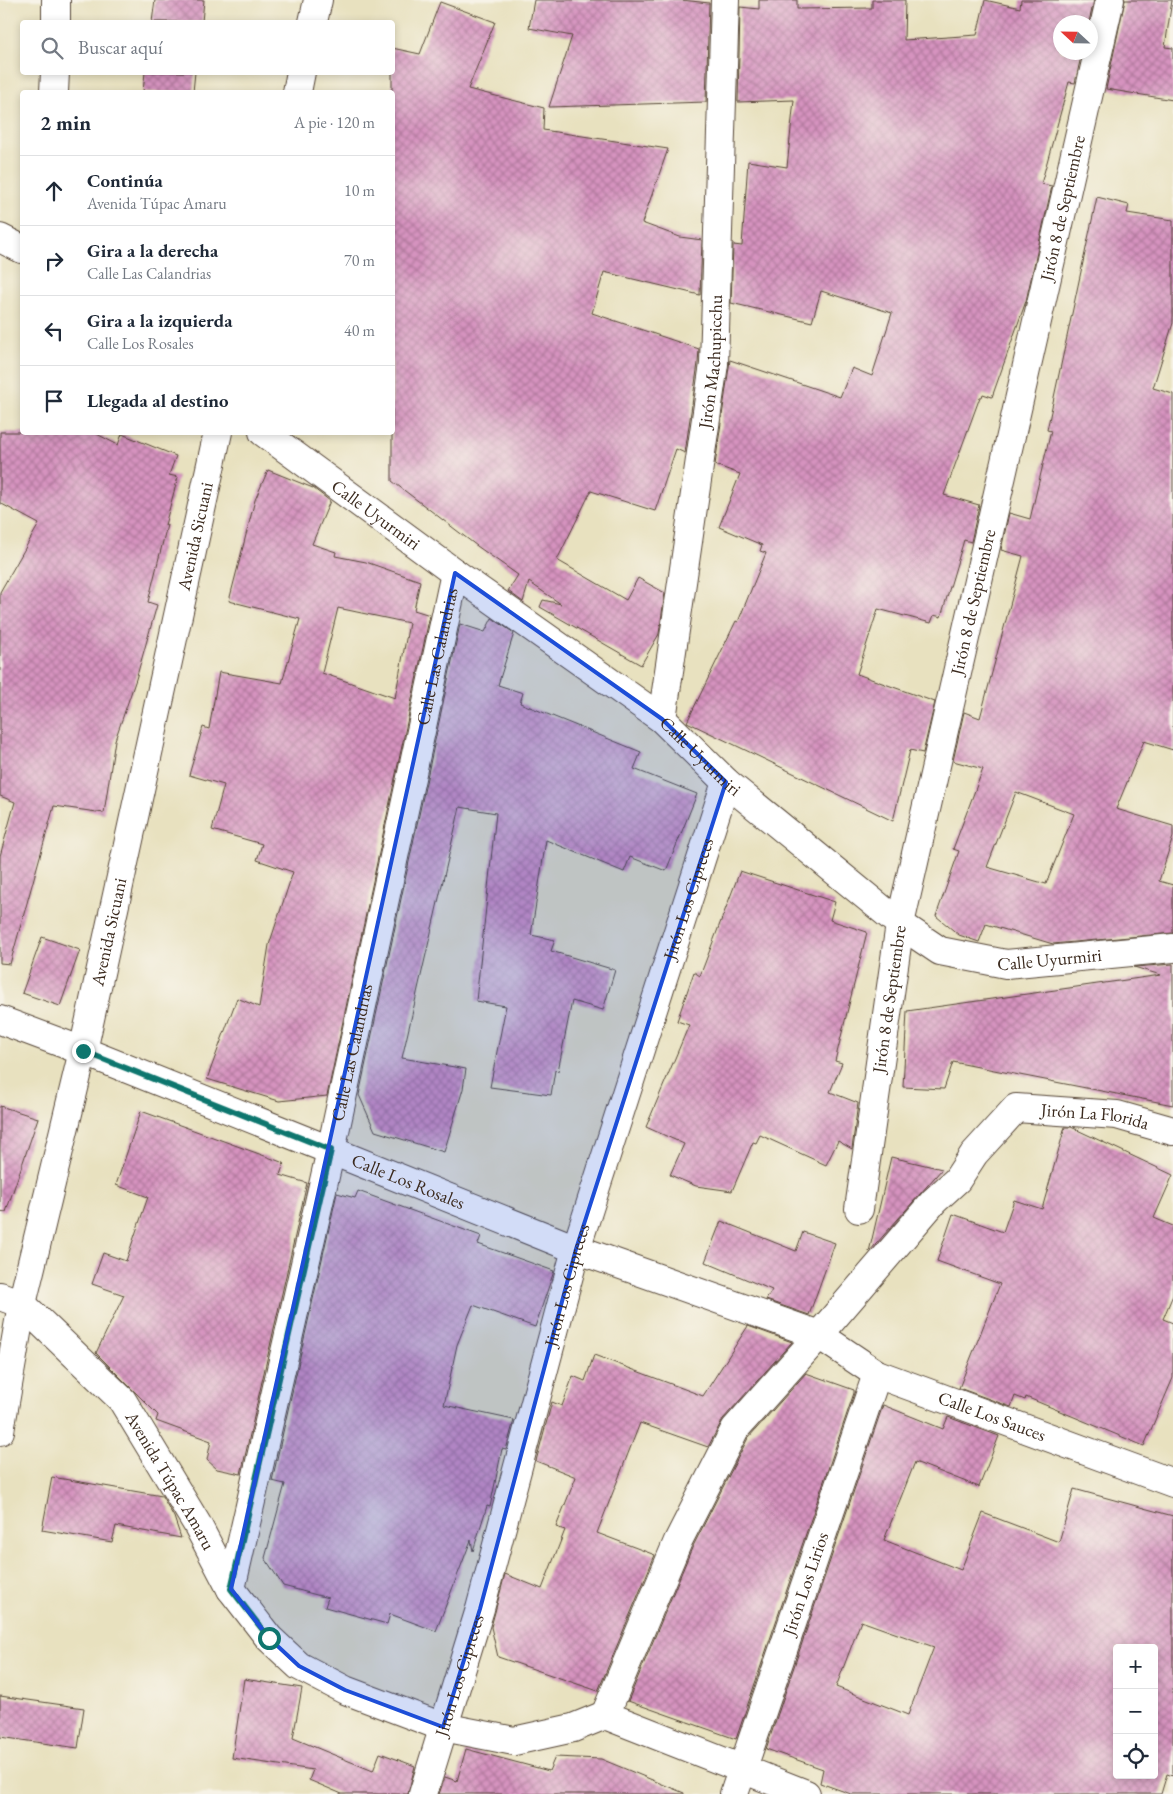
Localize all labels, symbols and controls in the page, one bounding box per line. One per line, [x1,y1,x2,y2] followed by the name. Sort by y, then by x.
[1053,15,1098,60] north arrow
[20,20,395,75] search box
[38,34,66,62] icon: search
[78,35,163,60] text: Buscar aquí
[40,109,91,136] text: 2 min
[294,112,375,133] text: A pie · 120 m
[1034,133,1090,285] street label: Jirón 8 de Septiembre
[87,168,163,193] text: Continúa
[40,177,68,205] icon: ahead
[344,180,375,201] text: 10 m
[87,193,227,214] text: Avenida Túpac Amaru
[87,238,218,263] text: Gira a la derecha
[40,247,68,275] icon: right
[344,250,375,271] text: 70 m
[87,263,211,284] text: Calle Las Calandrias
[692,294,727,432] street label: Jirón Machupicchu
[87,308,233,333] text: Gira a la izquierda
[40,317,68,345] icon: left
[344,320,375,341] text: 40 m
[87,333,194,354] text: Calle Los Rosales
[40,387,68,415] icon: arrive
[87,388,229,413] text: Llegada al destino
[327,474,426,555] street label: Calle Uyurmiri
[172,479,218,593] street label: Avenida Sicuani
[945,527,1000,679] street label: Jirón 8 de Septiembre
[411,585,463,727] street label: Calle Las Calandrias
[655,711,747,801] street label: Calle Uyurmiri
[657,835,718,964] street label: Jirón Los Cipreces
[85,875,132,989] street label: Avenida Sicuani
[866,924,911,1076] street label: Jirón 8 de Septiembre
[995,943,1103,976] street label: Calle Uyurmiri
[326,981,377,1123] street label: Calle Las Calandrias
[72,1040,95,1063] route end
[1038,1098,1153,1135] street label: Jirón La Florida
[348,1148,469,1214] street label: Calle Los Rosales
[538,1220,595,1351] street label: Jirón Los Cipreces
[935,1386,1049,1446] street label: Calle Los Sauces
[120,1406,221,1554] street label: Avenida Túpac Amaru
[776,1529,833,1640] street label: Jirón Los Lirios
[429,1611,489,1741] street label: Jirón Los Cipreces
[258,1627,281,1650] route start
[1113,1644,1158,1779] map controls
[1113,1644,1158,1689] button: +
[1113,1689,1158,1734] button: −
[1113,1734,1158,1779] button: locate

